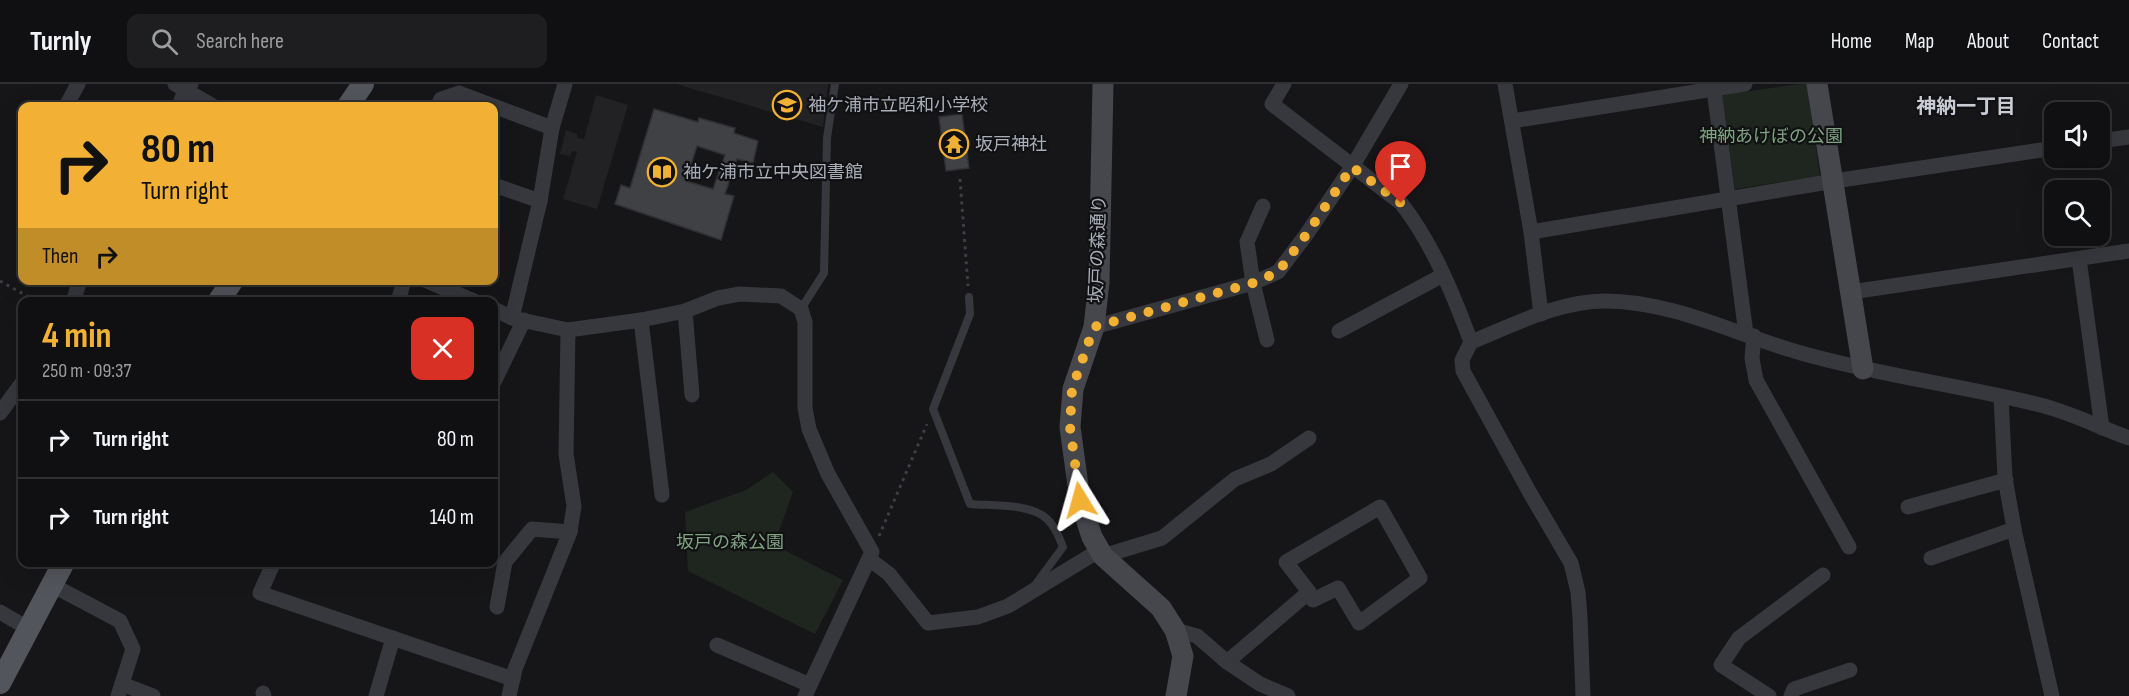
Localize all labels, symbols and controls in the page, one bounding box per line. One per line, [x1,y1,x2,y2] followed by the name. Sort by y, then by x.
[127,14,547,68] search box
[30,25,91,58] text: Turnly
[148,25,181,58] icon: search
[196,28,284,55] text: Search here
[1831,29,1872,54] text: Home
[1905,29,1934,54] text: Map
[1967,29,2009,54] text: About
[2042,29,2099,54] text: Contact
[771,89,803,121] school or university icon: 袖ケ浦市立昭和小学校
[808,95,988,116] place label: 袖ケ浦市立昭和小学校
[1916,95,2016,119] district label: 神納一丁目
[2044,102,2110,246] map controls
[2044,102,2110,168] button: sound
[141,124,215,175] text: 80 m
[42,126,120,204] icon: right
[1699,126,1843,147] park label: 神納あけぼの公園
[938,128,970,160] temple icon: 坂戸神社
[975,134,1047,155] place label: 坂戸神社
[1375,141,1426,203] pin
[1384,150,1417,183] icon: arrive
[646,156,678,188] library icon: 袖ケ浦市立中央図書館
[683,162,863,183] place label: 袖ケ浦市立中央図書館
[141,175,228,207] text: Turn right
[2044,180,2110,246] button: search
[1086,195,1110,303] street label: 坂戸の森通り
[90,240,123,273] icon: right
[42,243,78,270] text: Then
[42,315,112,358] text: 4 min
[411,317,474,380] button: close
[42,359,131,383] text: 250 m · 09:37
[42,423,75,456] icon: right
[93,426,169,453] text: Turn right
[437,426,474,453] text: 80 m
[1048,468,1112,532] position arrow
[42,501,75,534] icon: right
[93,504,169,531] text: Turn right
[430,504,474,531] text: 140 m
[676,532,784,553] park label: 坂戸の森公園

